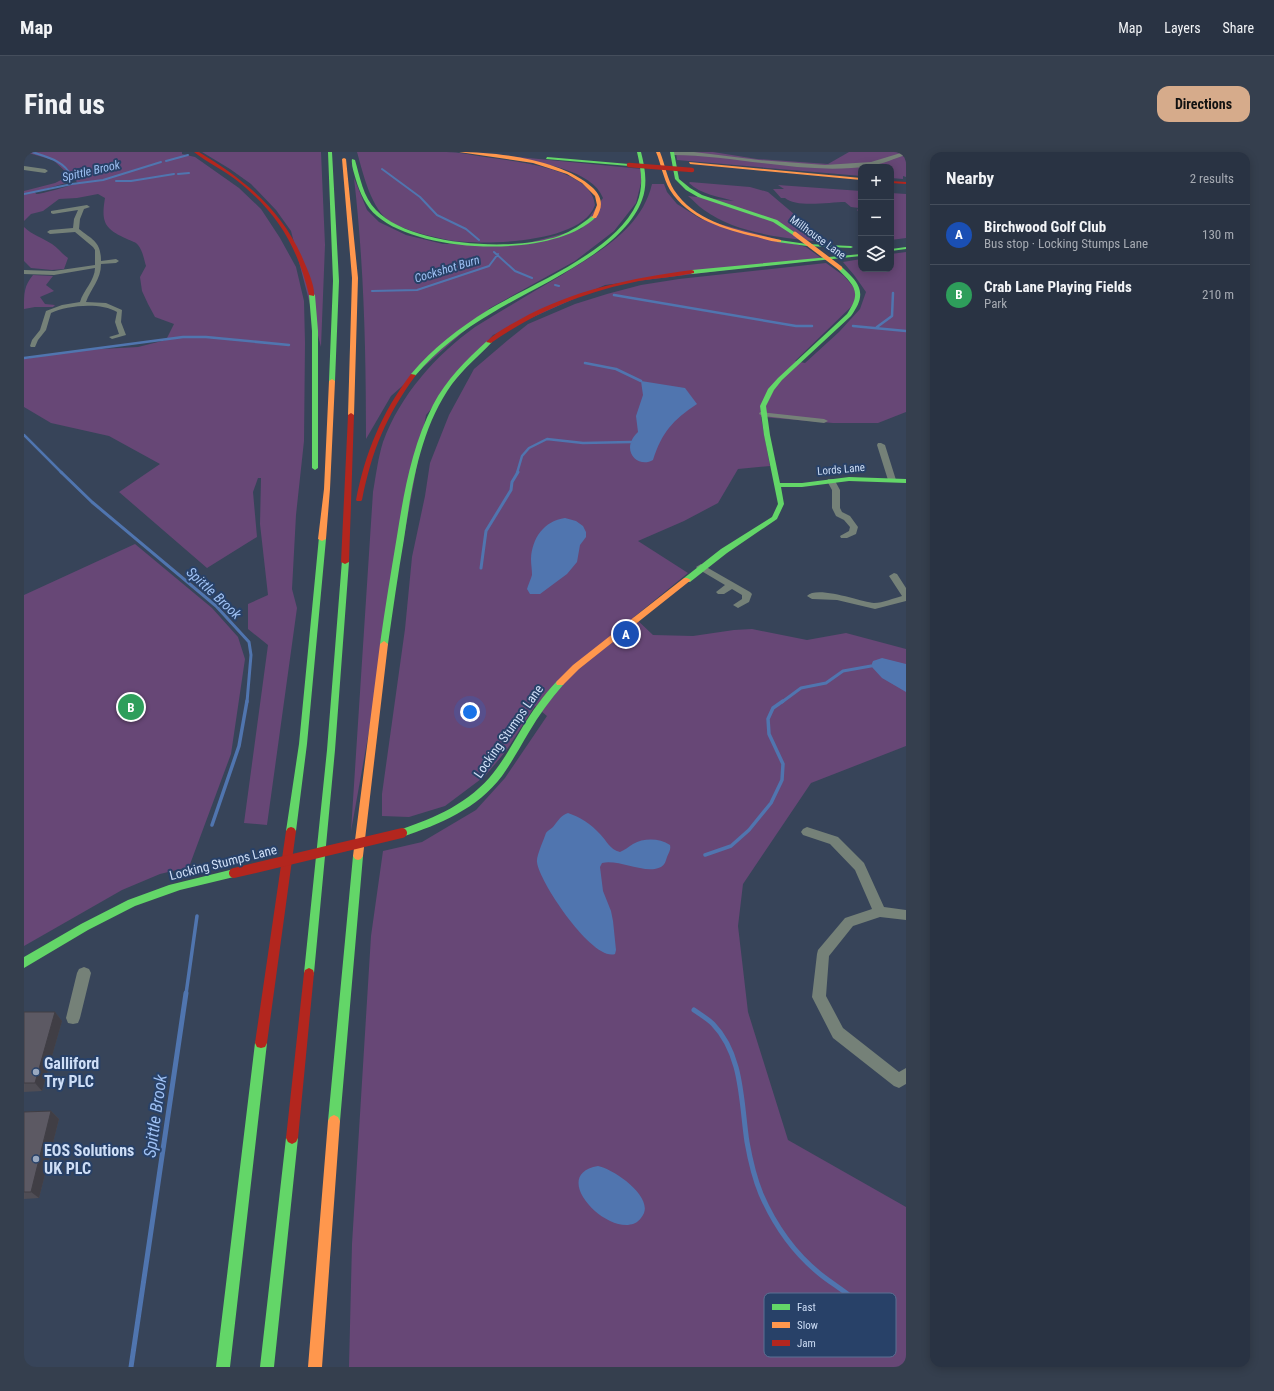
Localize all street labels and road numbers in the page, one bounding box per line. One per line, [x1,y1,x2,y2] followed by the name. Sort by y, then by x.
[787,213,848,262] street label: Millhouse Lane
[817,461,866,478] street label: Lords Lane
[471,682,546,781] street label: Locking Stumps Lane
[168,842,278,883] street label: Locking Stumps Lane

